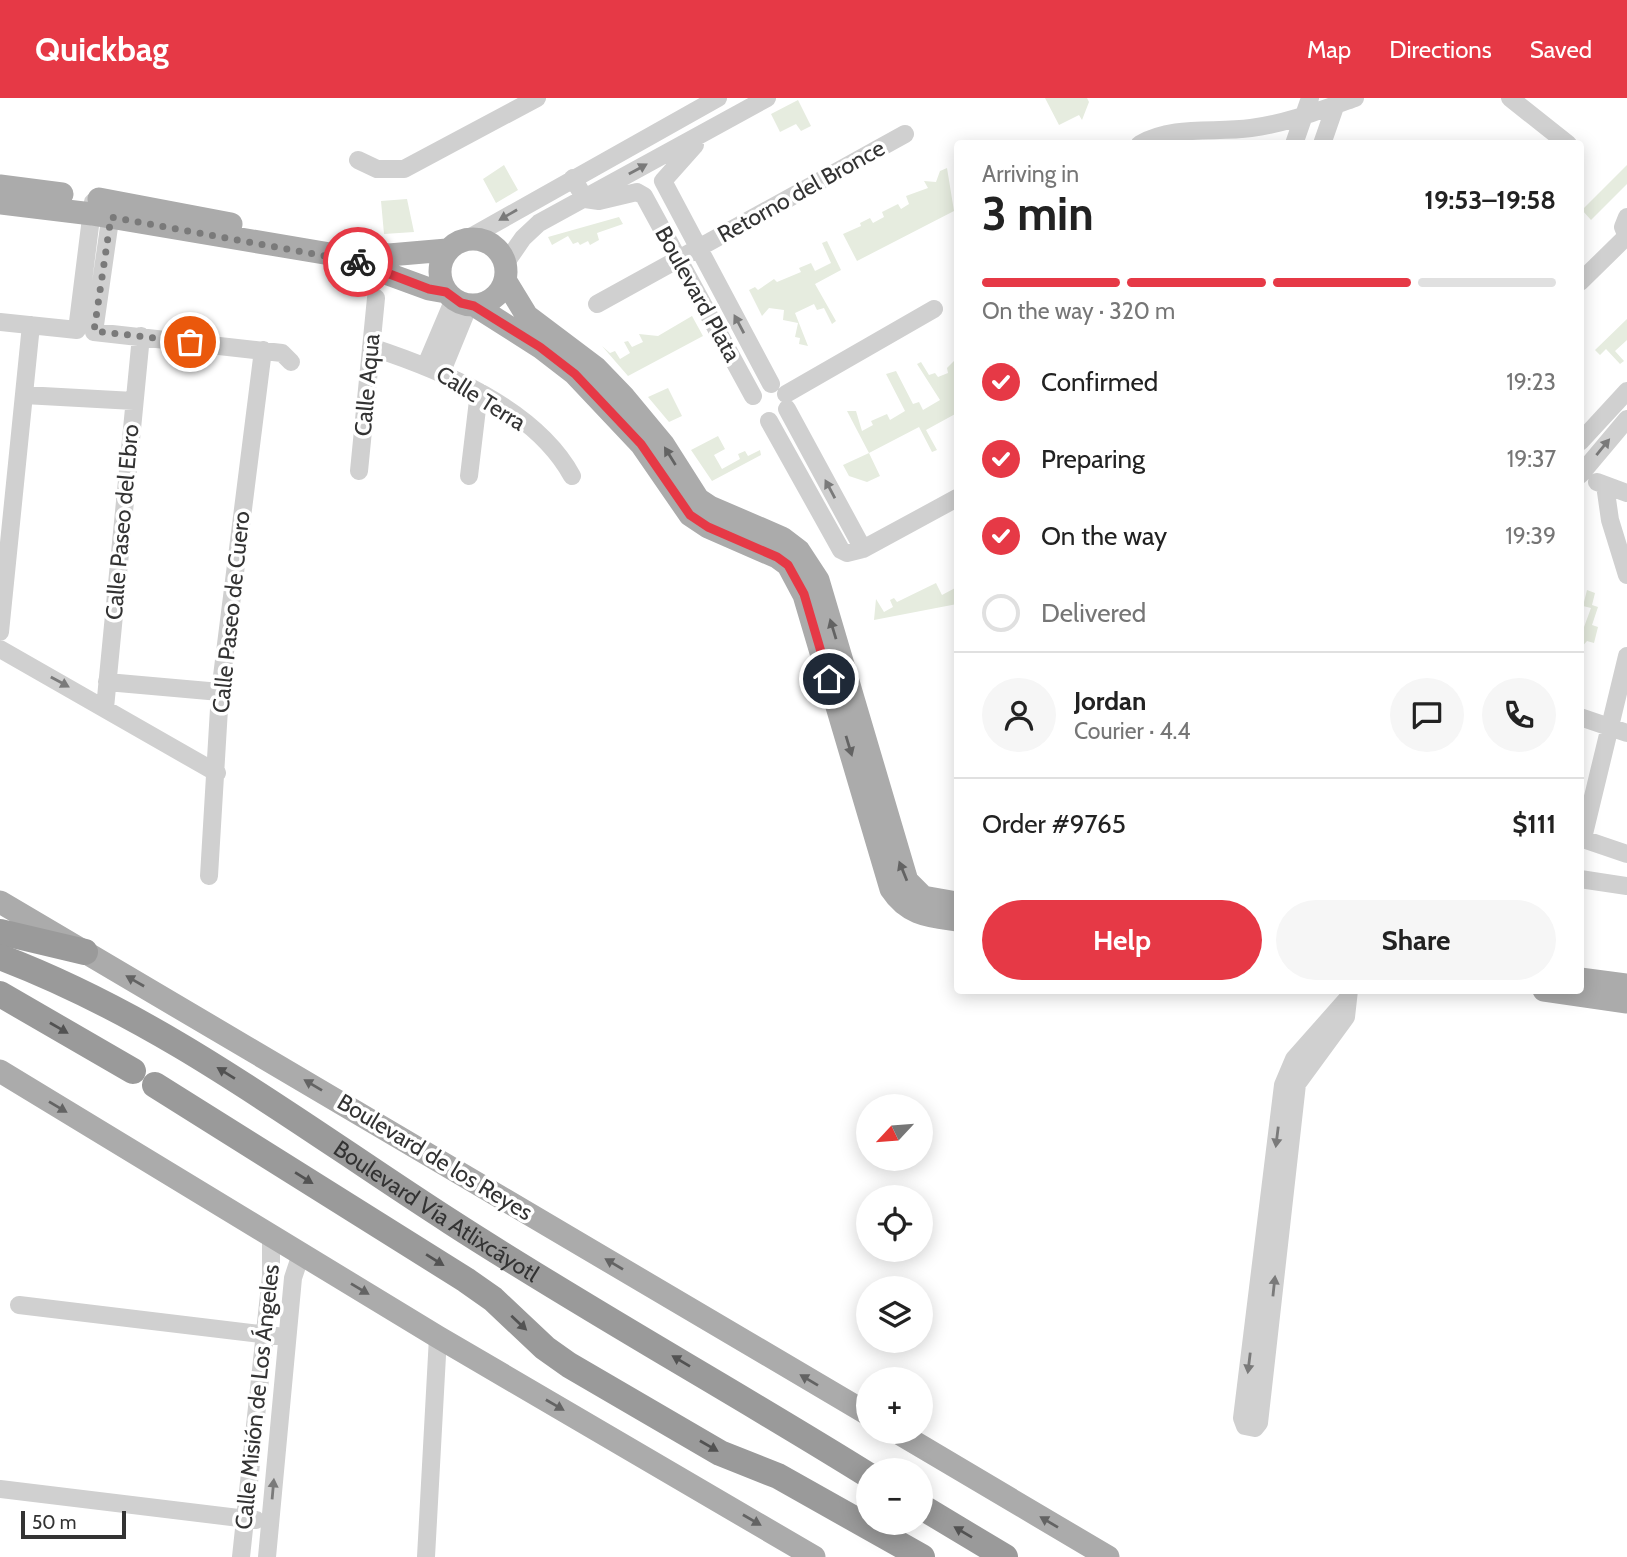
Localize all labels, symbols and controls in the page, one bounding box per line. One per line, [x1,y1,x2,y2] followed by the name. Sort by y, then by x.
[35,29,169,69] text: Quickbag
[1307,35,1351,64] text: Map
[1389,35,1492,64] text: Directions
[1530,35,1592,64] text: Saved
[713,133,890,249] street label: Retorno del Bronce
[982,160,1079,188] text: Arriving in
[628,163,648,175] one-way arrow
[1424,184,1556,216] text: 19:53–19:58
[982,186,1094,242] text: 3 min
[499,209,518,221] one-way arrow
[649,221,747,367] street label: Boulevard Plata
[323,227,393,297] courier
[339,243,377,281] icon: bike
[982,297,1175,325] text: On the way · 320 m
[160,312,220,372] pin
[733,314,745,334] one-way arrow
[171,323,209,361] icon: bag
[349,333,385,437] street label: Calle Aqua
[431,359,531,437] street label: Calle Terra
[982,363,1020,401] icon: check
[1041,366,1158,398] text: Confirmed
[1506,368,1556,396] text: 19:23
[100,423,144,621] street label: Calle Paseo del Ebro
[1595,438,1610,455] one-way arrow
[982,440,1020,478] icon: check
[1041,443,1145,475] text: Preparing
[1507,445,1556,473] text: 19:37
[664,446,677,466] one-way arrow
[824,479,836,499] one-way arrow
[206,510,256,714] street label: Calle Paseo de Cuero
[982,517,1020,555] icon: check
[1041,520,1167,552] text: On the way
[1505,522,1556,550] text: 19:39
[1041,597,1146,629] text: Delivered
[827,619,837,640] one-way arrow
[799,649,859,709] pin
[810,660,848,698] icon: home
[50,676,69,688] one-way arrow
[982,678,1056,752] button: person
[1390,678,1464,752] button: chat
[1482,678,1556,752] button: phone
[1074,685,1146,717] text: Jordan
[1074,717,1191,745] text: Courier · 4.4
[845,736,855,757] one-way arrow
[982,808,1126,840] text: Order #9765
[1512,808,1556,840] text: $111
[898,861,909,882] one-way arrow
[982,900,1262,980] button: Help
[1276,900,1556,980] button: Share
[126,975,145,987] one-way arrow
[49,1022,68,1034] one-way arrow
[216,1066,236,1079] one-way arrow
[303,1079,322,1091] one-way arrow
[332,1088,538,1226] street label: Boulevard de los Reyes
[856,1094,933,1171] north arrow
[856,1094,933,1535] map controls
[49,1101,68,1113] one-way arrow
[1271,1127,1282,1149] one-way arrow
[328,1134,545,1288] street label: Boulevard Vía Atlixcáyotl
[294,1172,314,1185] one-way arrow
[856,1185,933,1262] button: locate
[425,1254,444,1267] one-way arrow
[604,1257,623,1270] one-way arrow
[228,1263,285,1531] street label: Calle Misión de Los Ángeles
[1269,1275,1280,1297] one-way arrow
[856,1276,933,1353] button: layers
[350,1283,369,1295] one-way arrow
[510,1314,527,1330] one-way arrow
[1243,1352,1254,1374] one-way arrow
[671,1355,690,1367] one-way arrow
[856,1367,933,1444] button: +
[800,1373,819,1386] one-way arrow
[546,1399,565,1411] one-way arrow
[699,1440,719,1452] one-way arrow
[856,1458,933,1535] button: −
[268,1478,279,1500] one-way arrow
[21,1508,126,1540] scale bar
[32,1511,76,1534] text: 50 m
[742,1513,761,1526] one-way arrow
[1040,1516,1059,1528] one-way arrow
[953,1525,972,1538] one-way arrow

